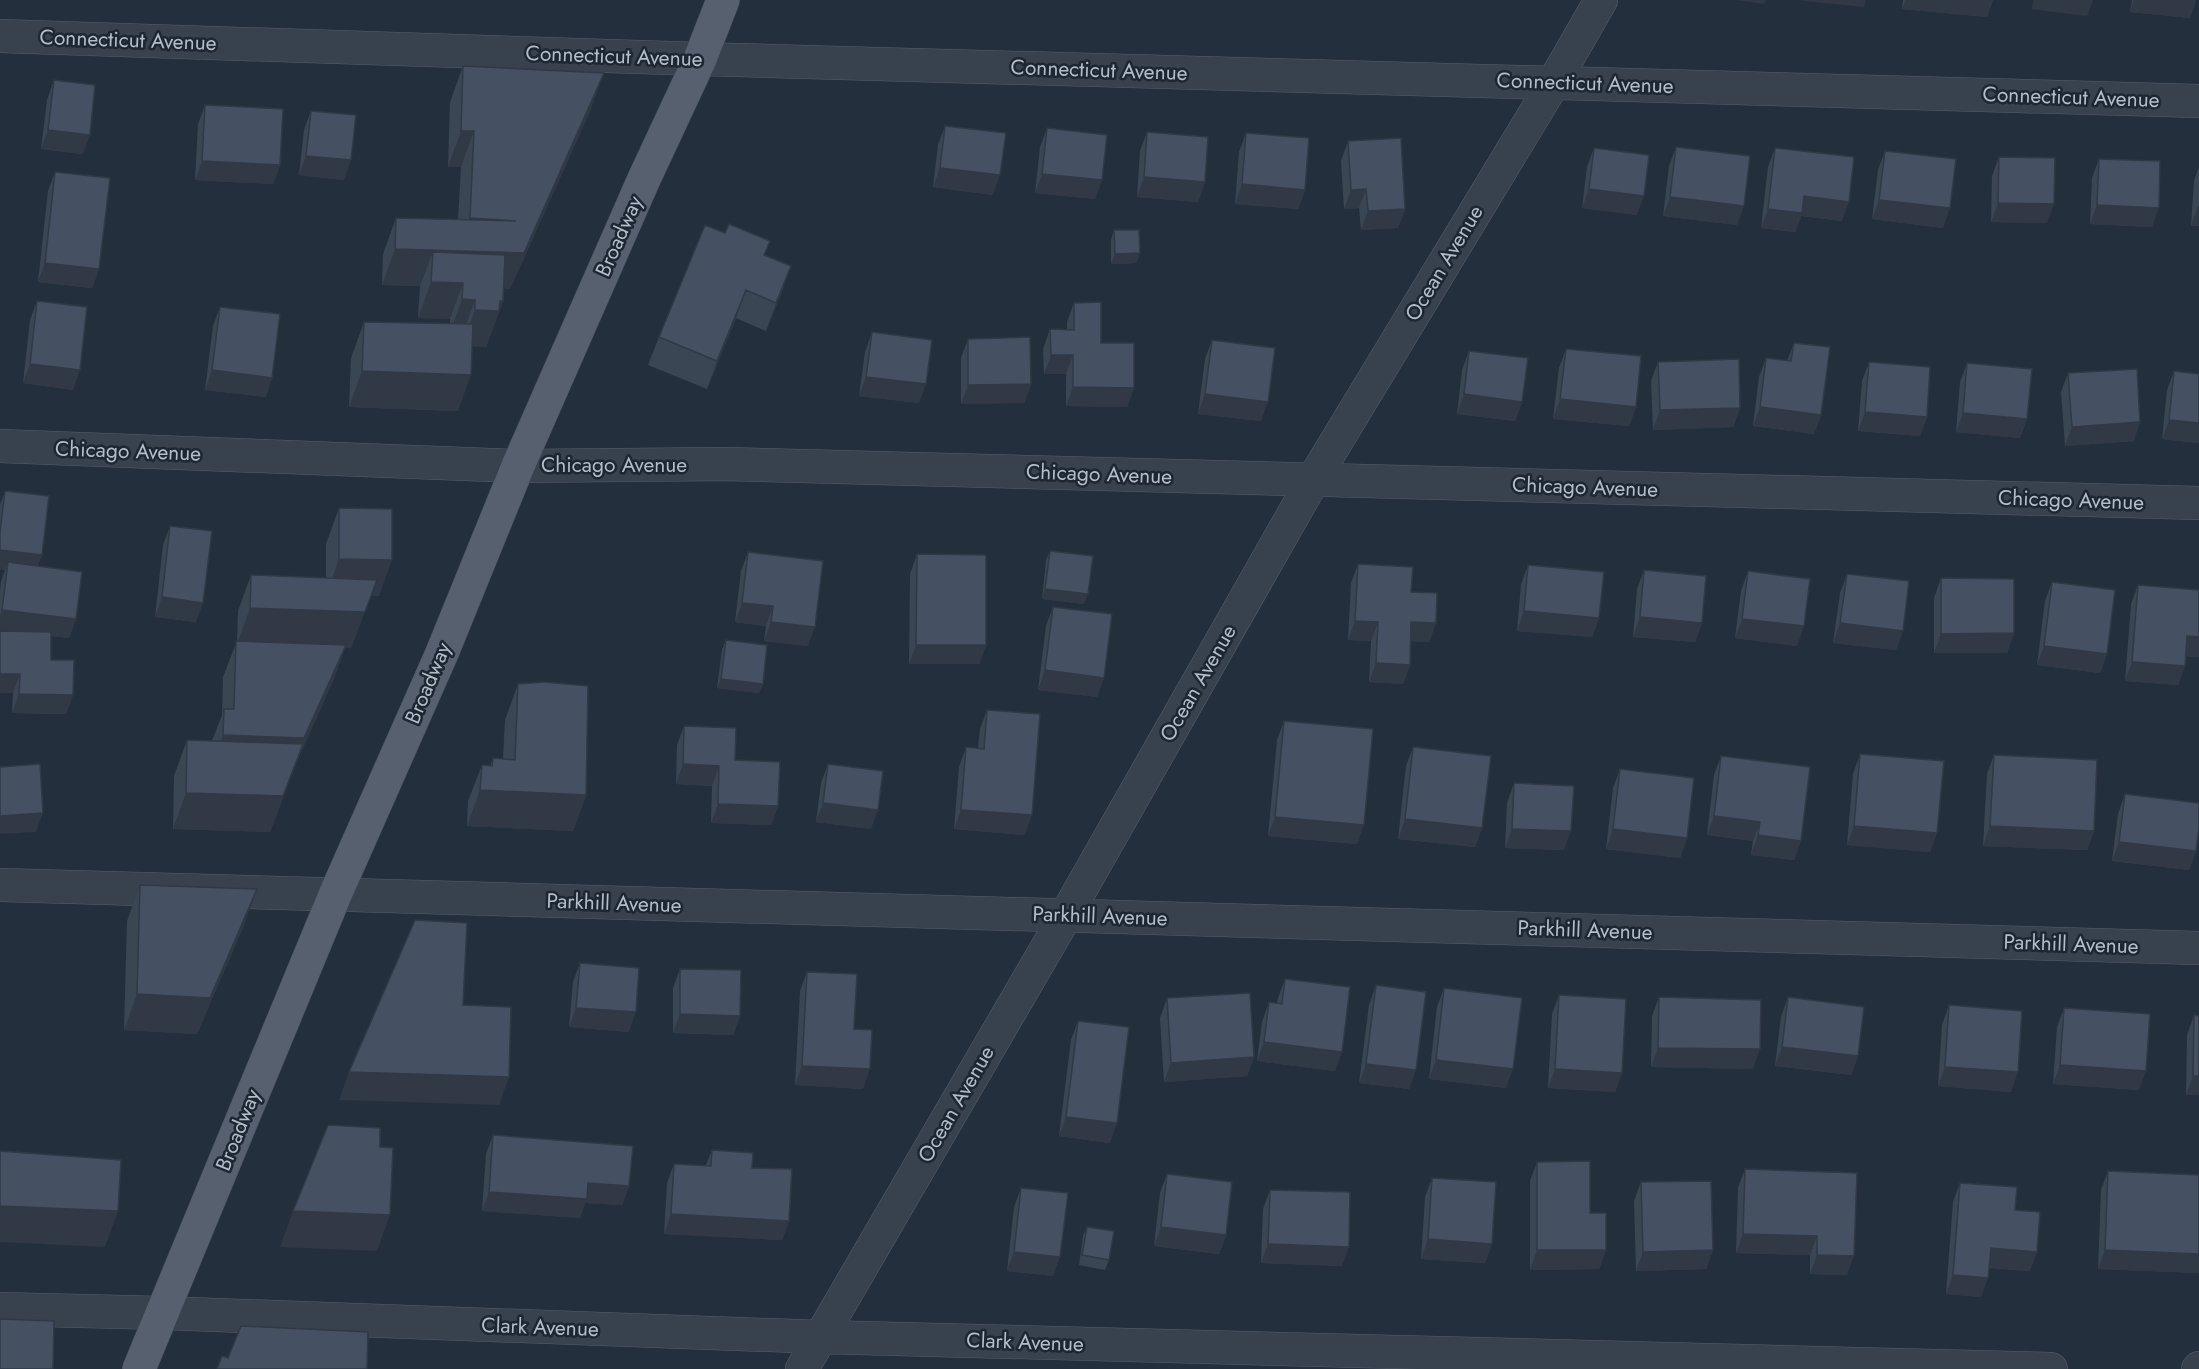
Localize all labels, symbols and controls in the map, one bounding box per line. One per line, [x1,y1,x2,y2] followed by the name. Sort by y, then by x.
[39,22,217,58] street label: Connecticut Avenue
[525,38,703,74] street label: Connecticut Avenue
[1010,52,1188,88] street label: Connecticut Avenue
[1496,65,1674,101] street label: Connecticut Avenue
[1982,79,2160,115] street label: Connecticut Avenue
[588,190,650,281] street label: Broadway
[1398,199,1490,327] street label: Ocean Avenue
[54,433,202,469] street label: Chicago Avenue
[541,450,687,480] street label: Chicago Avenue
[1025,456,1173,492] street label: Chicago Avenue
[1511,469,1659,505] street label: Chicago Avenue
[1997,482,2145,518] street label: Chicago Avenue
[1152,619,1244,747] street label: Ocean Avenue
[397,637,459,728] street label: Broadway
[546,886,682,920] street label: Parkhill Avenue
[1032,899,1168,933] street label: Parkhill Avenue
[1517,913,1653,947] street label: Parkhill Avenue
[2003,927,2139,961] street label: Parkhill Avenue
[910,1040,1002,1168] street label: Ocean Avenue
[208,1084,268,1175] street label: Broadway
[481,1310,599,1344] street label: Clark Avenue
[966,1325,1084,1359] street label: Clark Avenue

